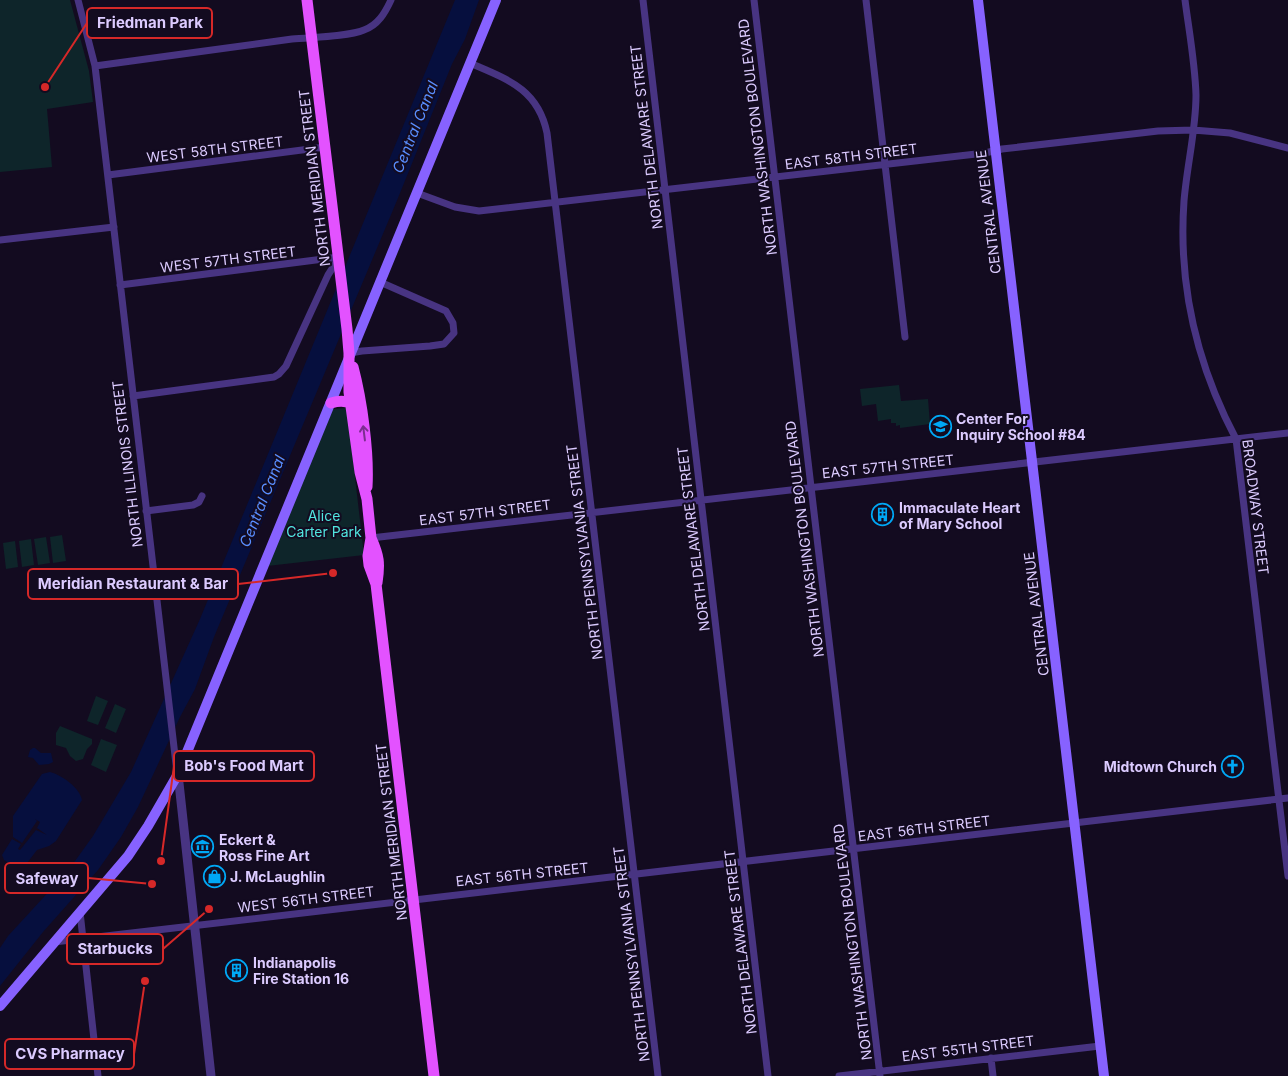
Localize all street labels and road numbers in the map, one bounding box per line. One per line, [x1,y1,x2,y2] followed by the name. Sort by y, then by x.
[734,18,780,256] street label: NORTH WASHINGTON BOULEVARD
[626,44,666,230] street label: NORTH DELAWARE STREET
[295,88,333,268] street label: NORTH MERIDIAN STREET
[146,132,284,166] street label: WEST 58TH STREET
[784,139,918,173] street label: EAST 58TH STREET
[972,149,1004,275] street label: CENTRAL AVENUE
[159,242,297,276] street label: WEST 57TH STREET
[108,380,146,548] street label: NORTH ILLINOIS STREET
[781,420,827,658] street label: NORTH WASHINGTON BOULEVARD
[1239,438,1273,576] street label: BROADWAY STREET
[562,443,606,661] street label: NORTH PENNSYLVANIA STREET
[673,446,713,632] street label: NORTH DELAWARE STREET
[821,451,955,481] street label: EAST 57TH STREET
[418,495,552,529] street label: EAST 57TH STREET
[1020,551,1052,677] street label: CENTRAL AVENUE
[372,742,410,922] street label: NORTH MERIDIAN STREET
[857,811,991,845] street label: EAST 56TH STREET
[829,823,875,1061] street label: NORTH WASHINGTON BOULEVARD
[609,845,653,1063] street label: NORTH PENNSYLVANIA STREET
[720,849,760,1035] street label: NORTH DELAWARE STREET
[455,859,589,889] street label: EAST 56TH STREET
[237,882,375,916] street label: WEST 56TH STREET
[901,1031,1035,1065] street label: EAST 55TH STREET

